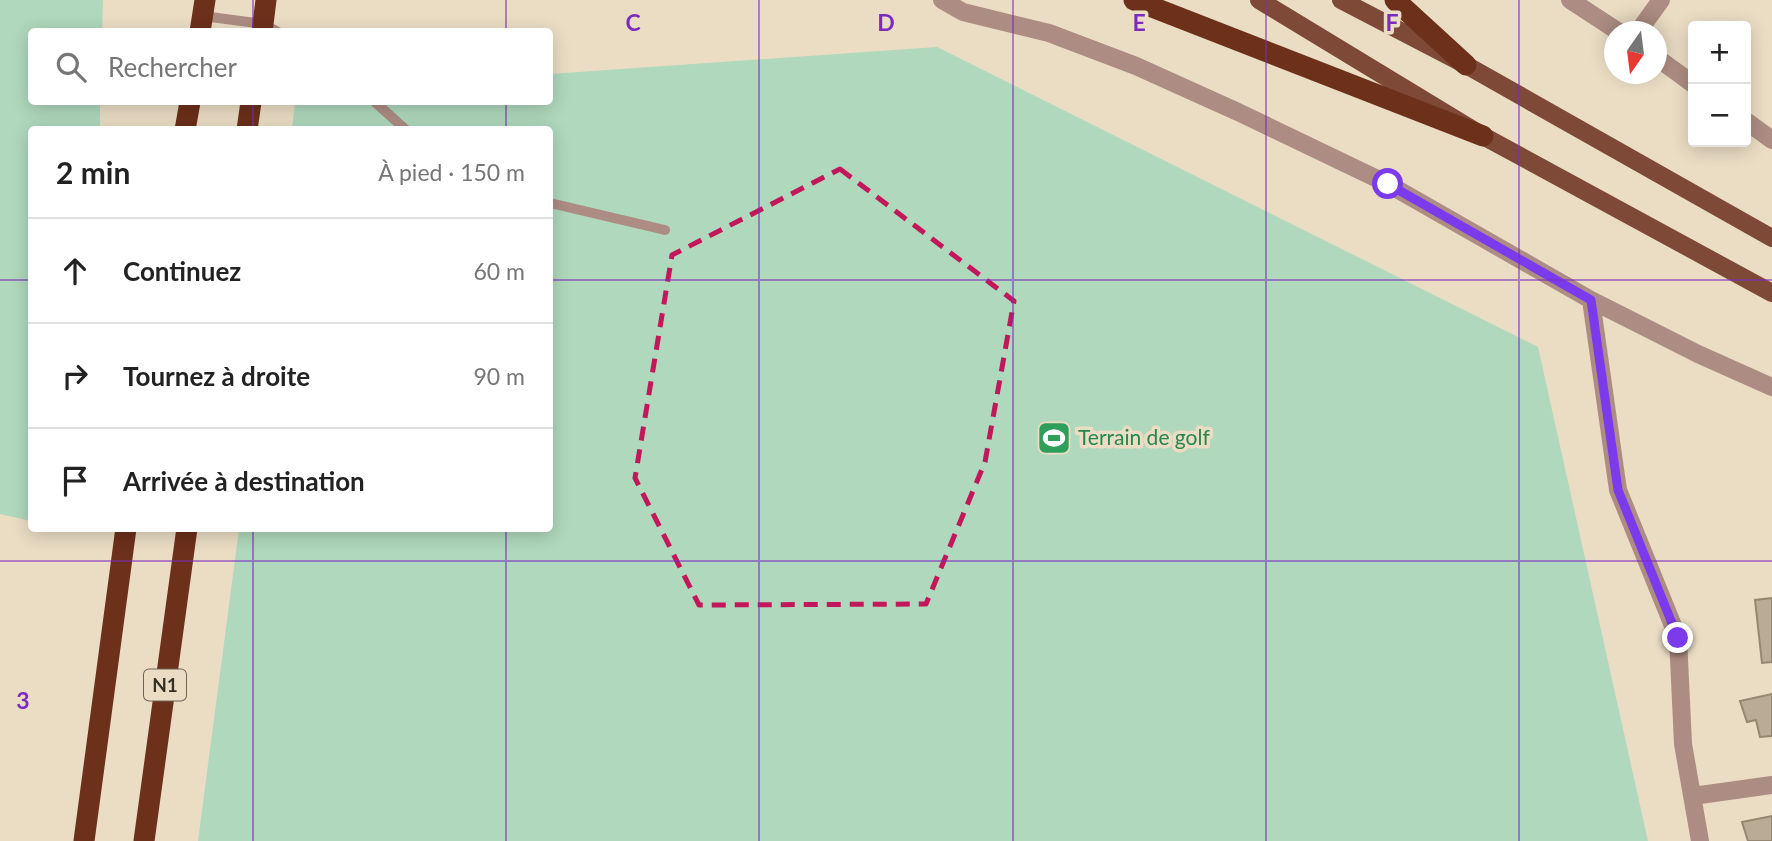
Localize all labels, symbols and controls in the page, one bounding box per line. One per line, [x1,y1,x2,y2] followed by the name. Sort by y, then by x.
[625,8,641,36] text: C
[877,8,895,36] text: D
[1132,8,1146,36] text: E
[1385,8,1399,36] text: F
[1604,21,1667,84] north arrow
[1688,21,1751,147] map controls
[1688,21,1751,84] button: +
[28,28,553,105] search box
[52,48,90,86] icon: search
[108,51,237,83] text: Rechercher
[1688,84,1751,147] button: −
[56,154,130,190] text: 2 min
[378,158,525,186] text: À pied · 150 m
[1372,168,1403,199] route start
[56,252,94,290] icon: ahead
[123,255,241,287] text: Continuez
[474,257,525,285] text: 60 m
[56,357,94,395] icon: right
[123,360,310,392] text: Tournez à droite
[474,362,525,390] text: 90 m
[1035,419,1073,457] sports icon: Terrain de golf
[1078,424,1210,449] place label: Terrain de golf
[56,462,94,500] icon: arrive
[123,465,365,497] text: Arrivée à destination
[1662,622,1693,653] route end
[144,670,186,700] road number: N1
[16,686,30,714] text: 3

